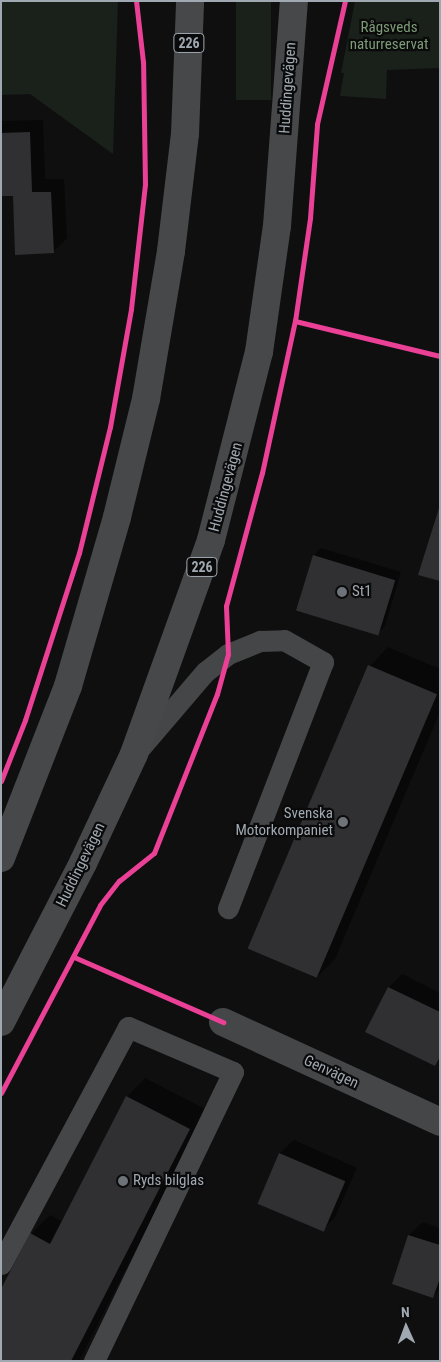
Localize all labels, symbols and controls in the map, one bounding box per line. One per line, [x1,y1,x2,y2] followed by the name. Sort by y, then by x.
[350,18,428,53] park label: Rågsveds naturreservat
[173,32,205,54] road number: 226
[276,42,300,134] street label: Huddingevägen
[205,440,247,534] street label: Huddingevägen
[186,556,218,578] road number: 226
[352,583,372,601] place label: St1
[336,586,348,598] marker: St1
[235,804,333,839] place label: Svenska Motorkompaniet
[337,816,349,828] marker: Svenska Motorkompaniet
[53,820,109,910] street label: Huddingevägen
[301,1052,361,1092] street label: Genvägen
[133,1172,204,1190] place label: Ryds bilglas
[117,1175,129,1187] marker: Ryds bilglas
[381,1302,431,1352] north arrow
[401,1304,410,1320] text: N

